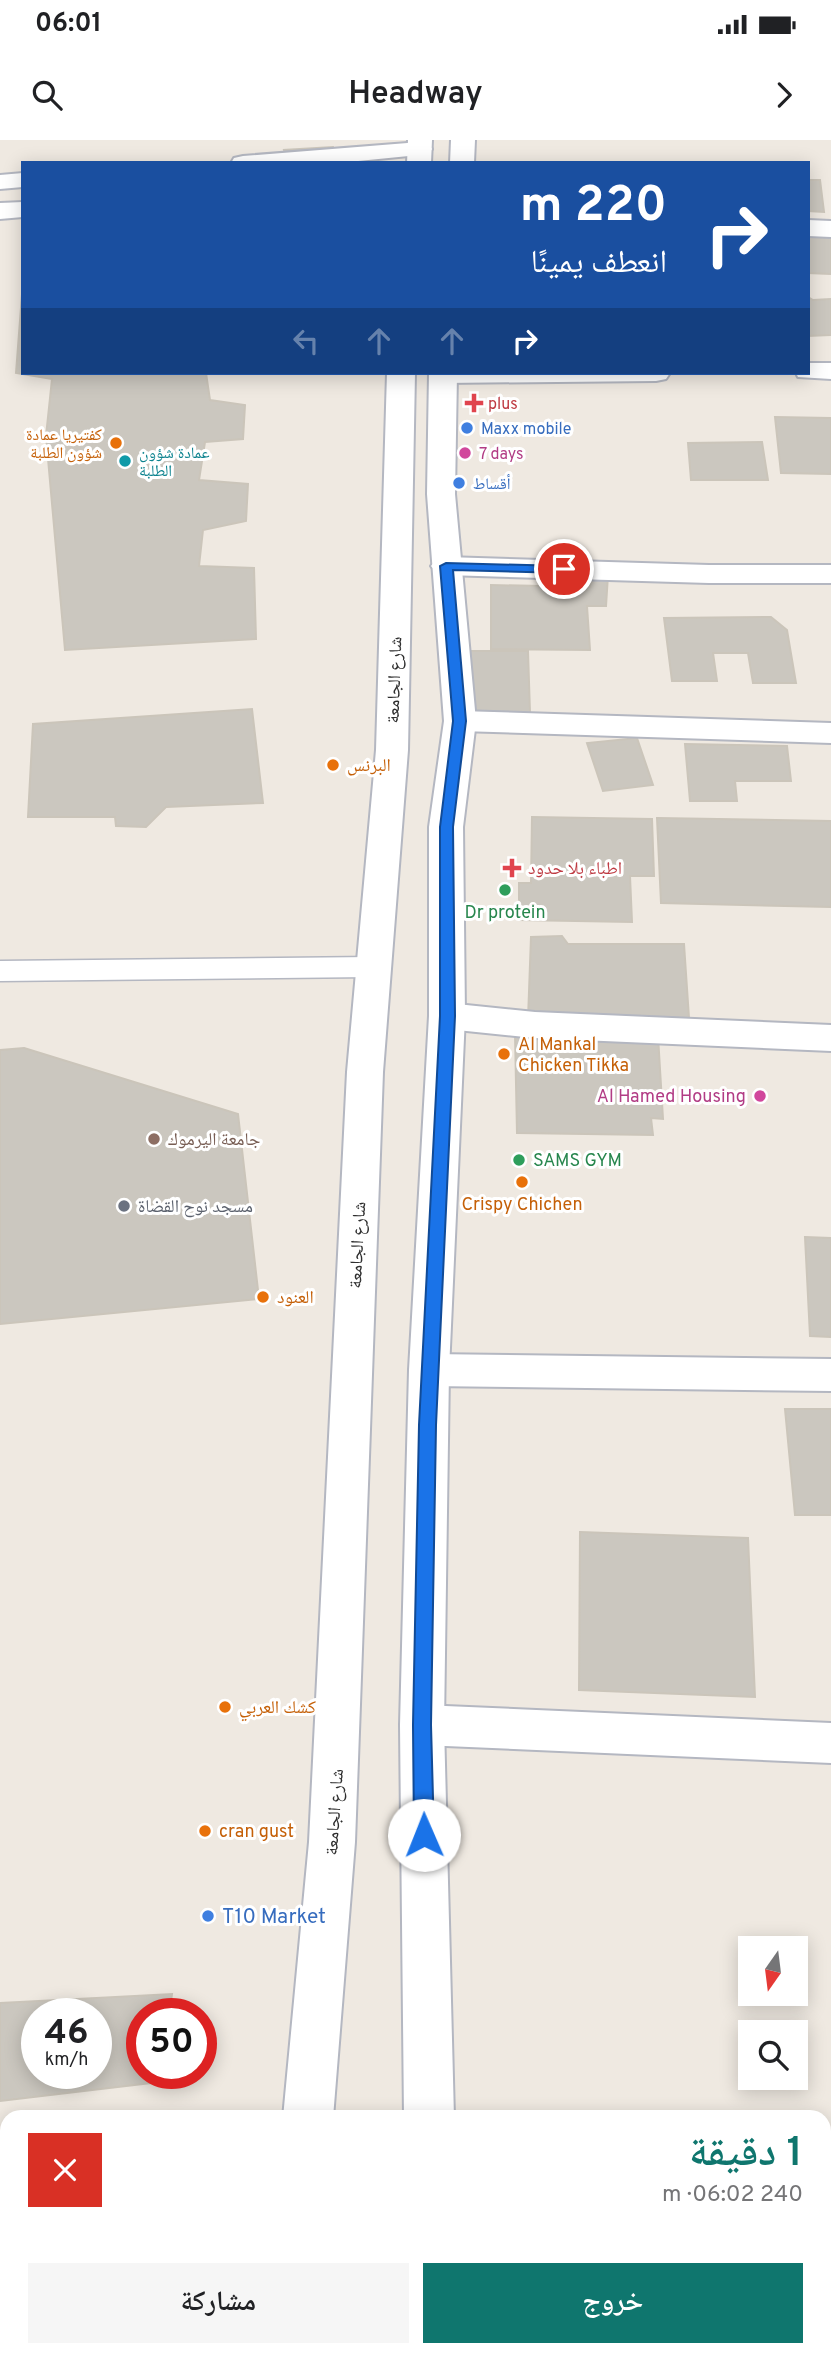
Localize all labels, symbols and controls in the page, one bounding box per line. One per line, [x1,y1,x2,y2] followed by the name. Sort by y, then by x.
[35,8,102,41] text: 06:01
[348,75,483,115] text: Headway
[28,76,66,114] icon: search
[765,76,803,114] icon: forward
[520,177,667,239] text: 220 m
[691,189,782,280] icon: right
[530,244,667,284] text: انعطف يمينًا
[287,322,325,360] icon: left
[360,322,398,360] icon: ahead
[433,322,471,360] icon: ahead
[506,322,544,360] icon: right
[466,395,482,411] marker: plus
[488,395,518,415] place label: plus
[459,420,475,436] marker: Maxx mobile
[481,420,571,440] place label: Maxx mobile
[26,426,102,464] place label: كفتيريا عمادة شؤون الطلبة
[108,435,124,451] marker: كفتيريا عمادة شؤون الطلبة
[139,444,210,482] place label: عمادة شؤون الطلبة
[457,445,473,461] marker: 7 days
[479,445,524,465] place label: 7 days
[117,453,133,469] marker: عمادة شؤون الطلبة
[473,474,511,495] place label: أقساط
[451,475,467,491] marker: أقساط
[534,539,594,599] pin
[545,550,583,588] icon: arrive
[382,636,409,724] street label: شارع الجامعة
[347,755,391,778] place label: البرنس
[325,757,341,773] marker: البرنس
[502,858,522,878] marker: اطباء بلا حدود
[528,858,622,881] place label: اطباء بلا حدود
[497,882,513,898] marker: Dr protein
[464,902,546,925] place label: Dr protein
[518,1034,629,1078] place label: Al Mankal Chicken Tikka
[496,1046,512,1062] marker: Al Mankal Chicken Tikka
[597,1086,746,1109] place label: Al Hamed Housing
[752,1088,768,1104] marker: Al Hamed Housing
[168,1129,261,1152] place label: جامعة اليرموك
[146,1131,162,1147] marker: جامعة اليرموك
[533,1150,622,1173] place label: SAMS GYM
[511,1152,527,1168] marker: SAMS GYM
[514,1174,530,1190] marker: Crispy Chichen
[461,1194,583,1217] place label: Crispy Chichen
[138,1196,253,1219] place label: مسجد نوح القضاة
[116,1198,132,1214] marker: مسجد نوح القضاة
[345,1201,372,1289] street label: شارع الجامعة
[277,1287,314,1310] place label: العنود
[255,1289,271,1305] marker: العنود
[239,1697,317,1722] place label: كشك العربي
[217,1699,233,1715] marker: كشك العربي
[321,1768,350,1856] street label: شارع الجامعة
[387,1798,461,1872] position arrow
[219,1821,294,1844] place label: cran gust
[197,1823,213,1839] marker: cran gust
[222,1904,326,1931] place label: T10 Market
[200,1908,216,1924] marker: T10 Market
[738,1936,808,2006] north arrow
[738,1936,808,2090] map controls
[126,1998,217,2089] speed limit sign: 50
[45,2012,89,2056] text: 46
[738,2020,808,2090] button: search
[45,2049,88,2072] text: km/h
[689,2128,803,2181] text: 1 دقيقة
[28,2133,102,2207] button: close
[662,2181,803,2210] text: 240 m · 06:02
[28,2263,409,2343] button: مشاركة
[423,2263,803,2343] button: خروج

